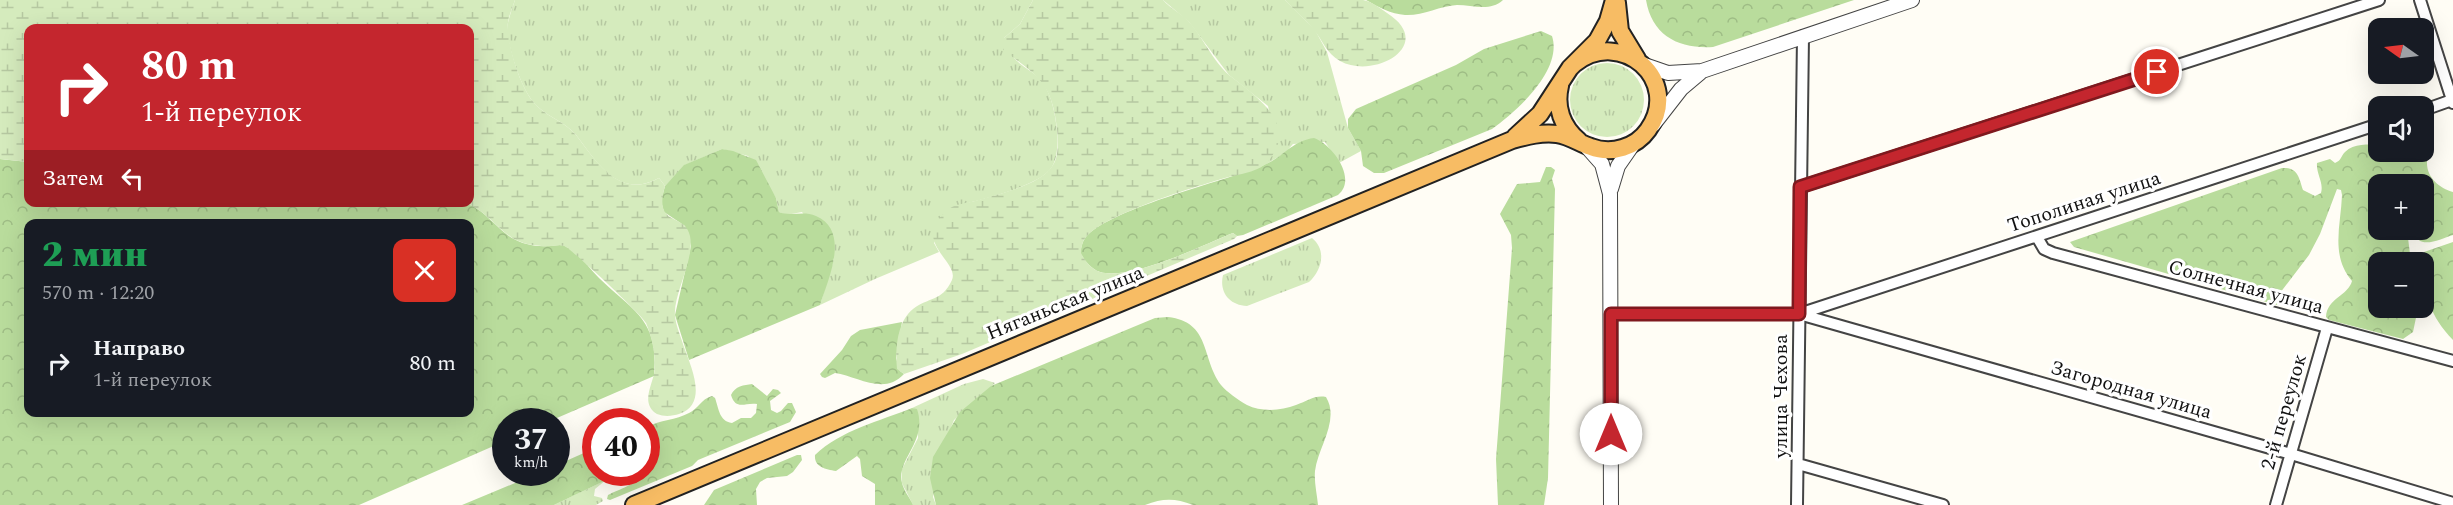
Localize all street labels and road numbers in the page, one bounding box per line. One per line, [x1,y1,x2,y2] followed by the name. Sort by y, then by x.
[2004,163,2165,241] street label: Тополиная улица
[2165,252,2327,322] street label: Солнечная улица
[982,258,1148,348] street label: Няганьская улица
[1766,334,1796,459] street label: улица Чехова
[2253,351,2315,473] street label: 2-й переулок
[2047,353,2216,427] street label: Загородная улица

